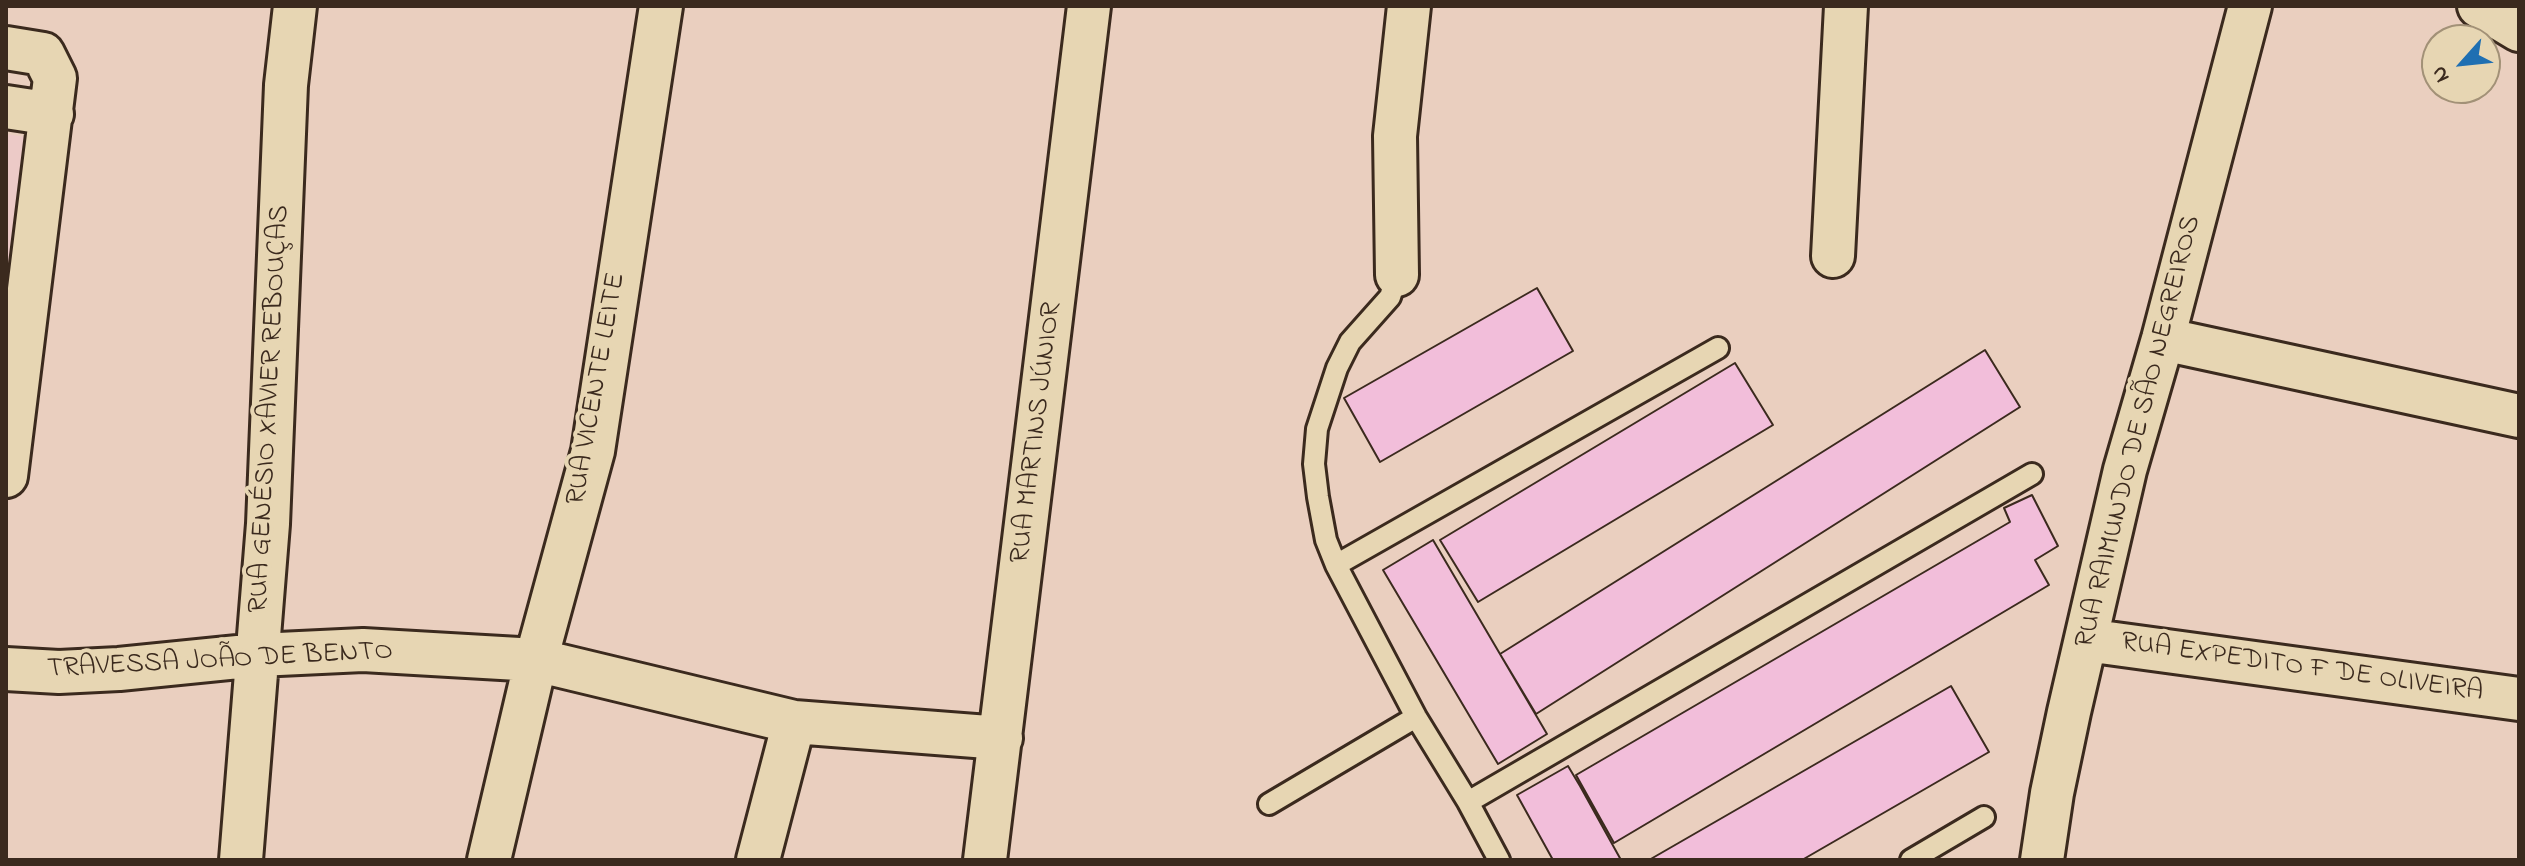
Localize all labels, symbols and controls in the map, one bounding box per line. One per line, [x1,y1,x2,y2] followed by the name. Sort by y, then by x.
[2421,24,2501,104] north arrow
[2424,60,2459,88] text: N
[244,204,298,614] street label: RUA GENÉSIO XAVIER REBOUÇAS
[2070,212,2210,652] street label: RUA RAIMUNDO DE SÃO NEGREIROS
[561,270,635,508] street label: RUA VICENTE LEITE
[1005,301,1071,565] street label: RUA MARTINS JÚNIOR
[2119,627,2485,711] street label: RUA EXPEDITO F DE OLIVEIRA
[46,636,394,688] street label: TRAVESSA JOÃO DE BENTO

